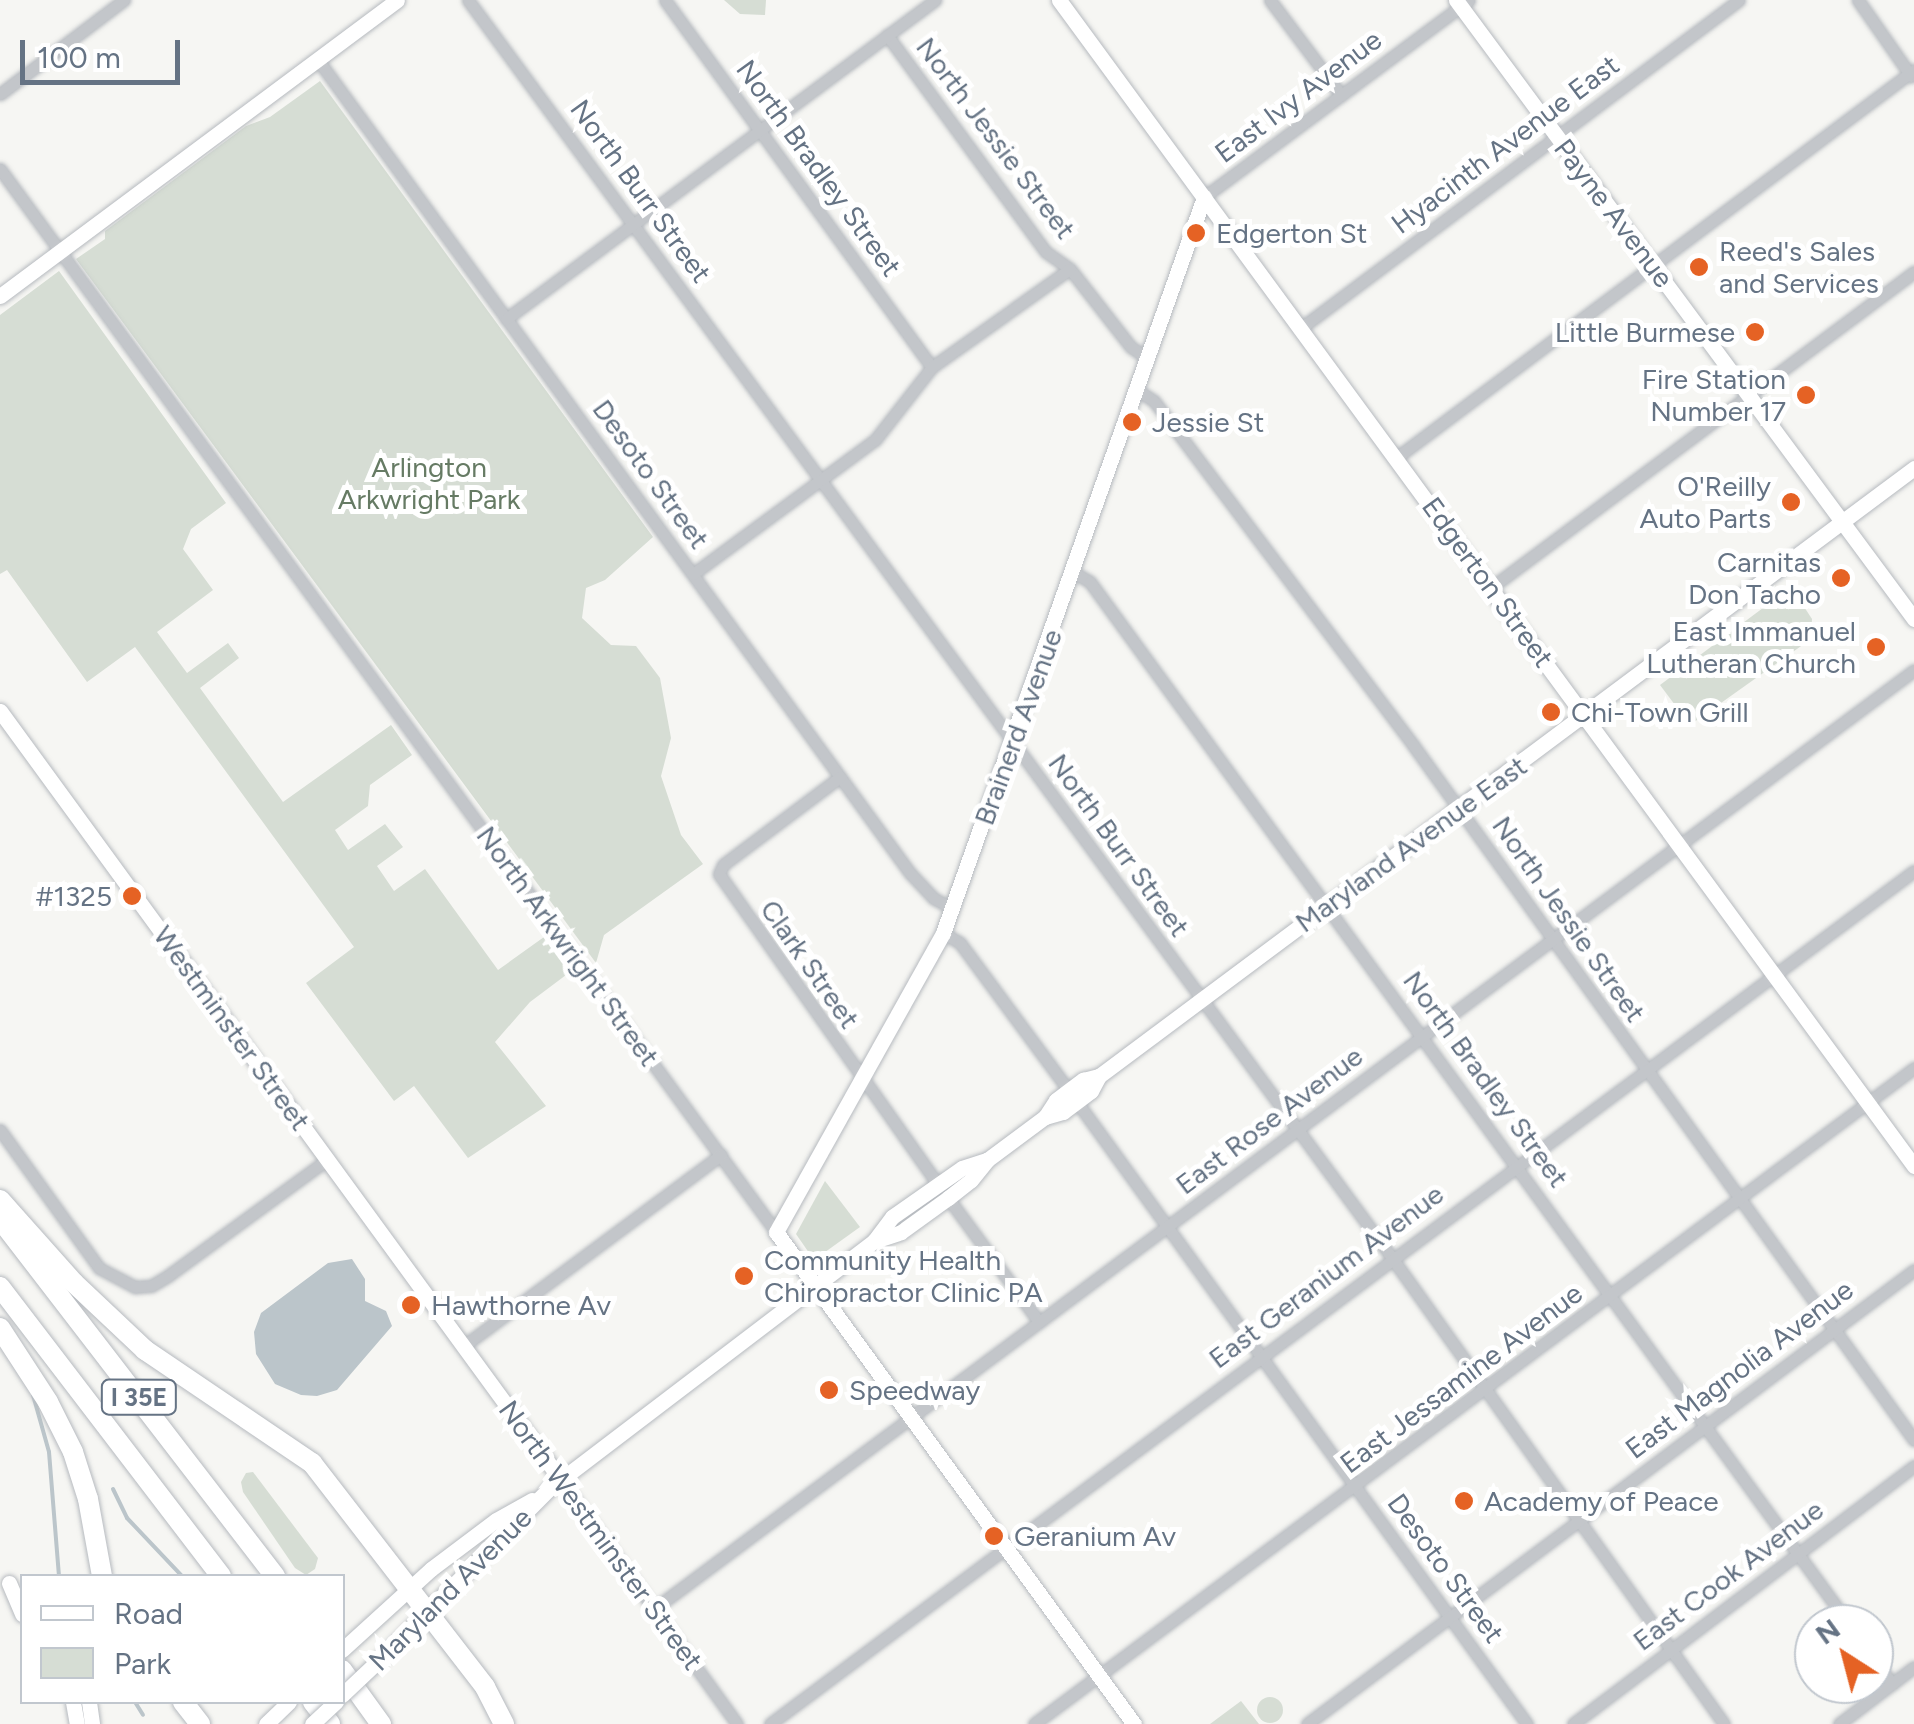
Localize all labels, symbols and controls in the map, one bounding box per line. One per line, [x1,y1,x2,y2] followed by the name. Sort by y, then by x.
[25,20,185,82] scale bar
[1208,22,1388,170] street label: East Ivy Avenue
[909,31,1083,245] street label: North Jessie Street
[37,39,121,76] text: 100 m
[1385,47,1625,241] street label: Hyacinth Avenue East
[729,53,909,283] street label: North Bradley Street
[563,93,719,289] street label: North Burr Street
[1547,132,1681,294] street label: Payne Avenue
[1216,216,1367,250] place label: Edgerton St
[1185,222,1207,244] marker: Edgerton St
[1719,234,1879,300] place label: Reed's Sales and Services
[1688,256,1710,278] marker: Reed's Sales and Services
[1555,315,1735,349] place label: Little Burmese
[1744,321,1766,343] marker: Little Burmese
[1642,362,1786,428] place label: Fire Station Number 17
[1795,384,1817,406] marker: Fire Station Number 17
[586,393,716,555] street label: Desoto Street
[1152,405,1264,439] place label: Jessie St
[1121,411,1143,433] marker: Jessie St
[338,450,520,516] park label: Arlington Arkwright Park
[1639,469,1771,535] place label: O'Reilly Auto Parts
[1415,490,1561,674] street label: Edgerton Street
[1780,491,1802,513] marker: O'Reilly Auto Parts
[1688,545,1821,611] place label: Carnitas Don Tacho
[1830,567,1852,589] marker: Carnitas Don Tacho
[1646,614,1856,680] place label: East Immanuel Lutheran Church
[967,625,1069,829] street label: Brainerd Avenue
[1865,636,1887,658] marker: East Immanuel Lutheran Church
[1571,695,1749,729] place label: Chi-Town Grill
[1540,701,1562,723] marker: Chi-Town Grill
[1041,747,1197,943] street label: North Burr Street
[1289,749,1533,939] street label: Maryland Avenue East
[1485,810,1653,1028] street label: North Jessie Street
[470,819,666,1073] street label: North Arkwright Street
[36,879,112,913] place label: #1325
[121,885,143,907] marker: #1325
[754,893,866,1035] street label: Clark Street
[147,919,317,1137] street label: Westminster Street
[1396,964,1576,1194] street label: North Bradley Street
[1169,1039,1369,1201] street label: East Rose Avenue
[1202,1177,1450,1375] street label: East Geranium Avenue
[764,1243,1043,1309] place label: Community Health Chiropractor Clinic PA
[733,1265,755,1287] marker: Community Health Chiropractor Clinic PA
[1619,1272,1859,1466] street label: East Magnolia Avenue
[1333,1276,1589,1480] street label: East Jessamine Avenue
[431,1288,611,1322] place label: Hawthorne Av
[400,1294,422,1316] marker: Hawthorne Av
[849,1373,980,1407] place label: Speedway
[99,1377,179,1417] road number: I 35E
[818,1379,840,1401] marker: Speedway
[492,1394,710,1676] street label: North Westminster Street
[1484,1484,1719,1518] place label: Academy of Peace
[1381,1487,1511,1649] street label: Desoto Street
[1453,1490,1475,1512] marker: Academy of Peace
[1626,1493,1830,1657] street label: East Cook Avenue
[362,1501,538,1677] street label: Maryland Avenue
[1014,1519,1176,1553] place label: Geranium Av
[983,1525,1005,1547] marker: Geranium Av
[20,1574,345,1704] legend
[114,1595,183,1632] text: Road
[1794,1604,1894,1704] north arrow
[1809,1611,1846,1651] text: N
[114,1645,171,1682] text: Park

